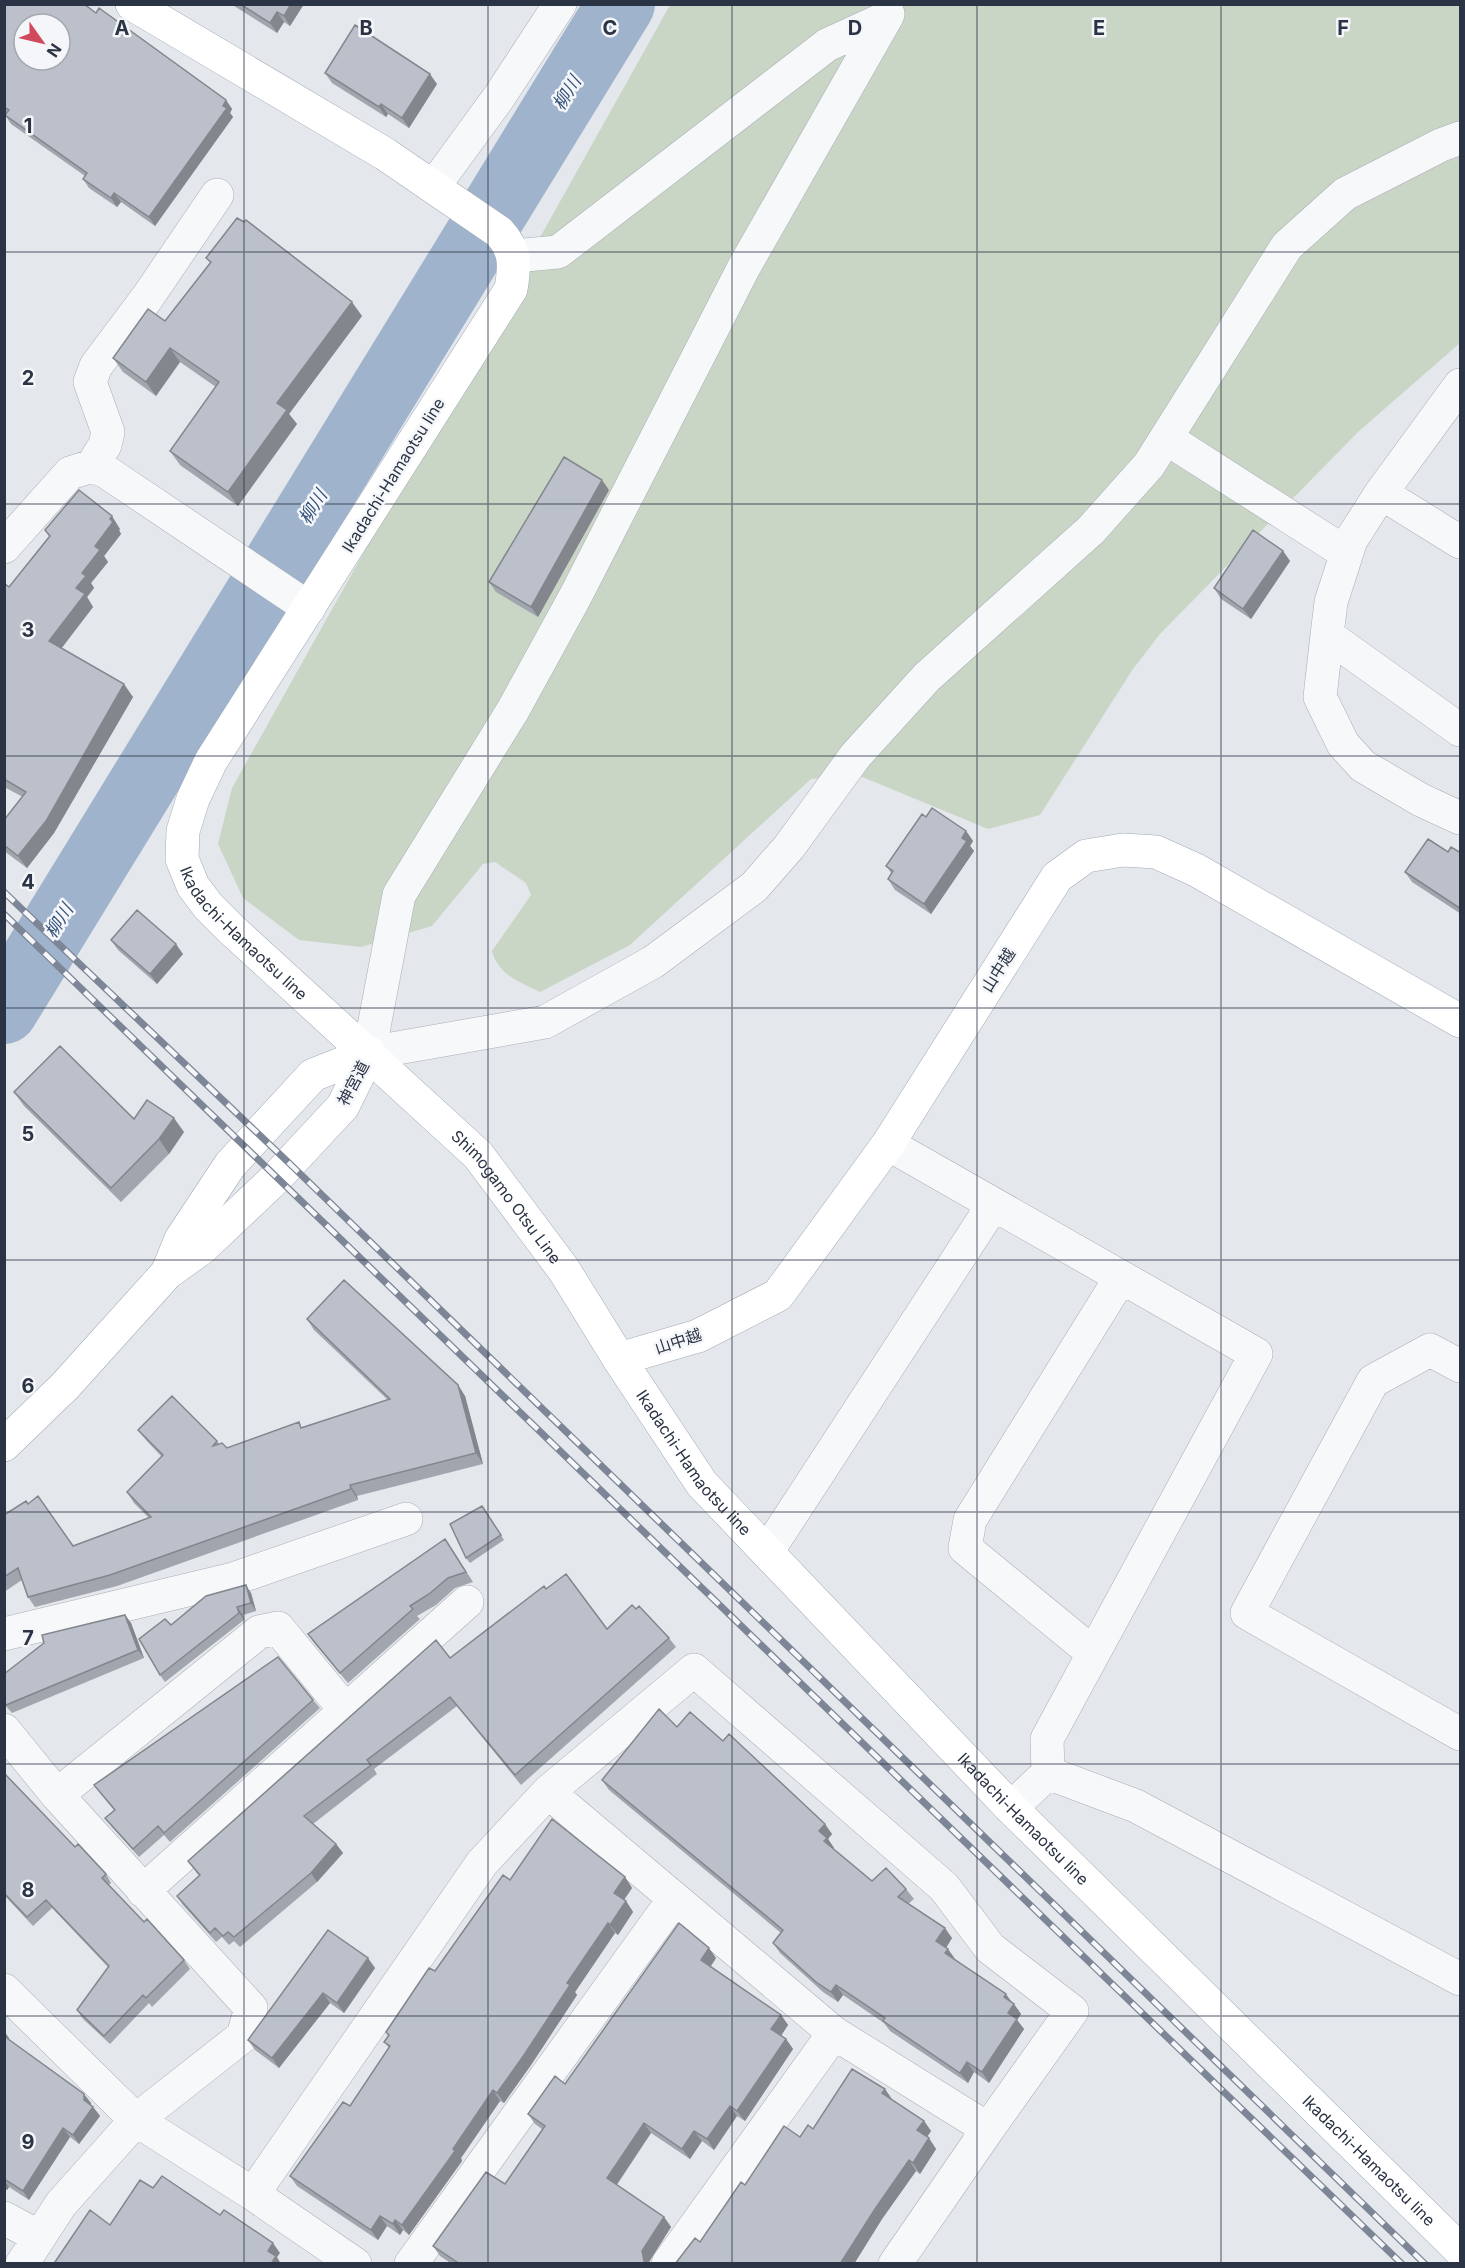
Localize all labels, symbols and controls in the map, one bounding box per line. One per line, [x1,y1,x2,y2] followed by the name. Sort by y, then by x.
[12,12,72,72] north arrow
[115,16,130,40] text: A
[359,16,373,40] text: B
[603,16,617,40] text: C
[848,16,862,40] text: D
[1093,16,1105,40] text: E
[1337,16,1349,40] text: F
[43,40,66,61] text: N
[548,70,586,114] water label: 柳川
[24,114,32,138] text: 1
[22,366,34,390] text: 2
[337,394,449,556] street label: Ikadachi-Hamaotsu line
[294,484,332,528] water label: 柳川
[22,618,34,642] text: 3
[176,863,312,1004] street label: Ikadachi-Hamaotsu line
[21,870,35,894] text: 4
[40,898,78,942] water label: 柳川
[977,944,1019,996] street label: 山中越
[333,1057,373,1109] street label: 神宮道
[22,1122,34,1146] text: 5
[447,1126,566,1268] street label: Shimogamo Otsu Line
[652,1324,704,1358] street label: 山中越
[22,1374,35,1398] text: 6
[632,1386,756,1540] street label: Ikadachi-Hamaotsu line
[22,1626,34,1650] text: 7
[954,1748,1093,1889] street label: Ikadachi-Hamaotsu line
[21,1878,35,1902] text: 8
[1299,2091,1440,2230] street label: Ikadachi-Hamaotsu line
[22,2130,35,2154] text: 9

